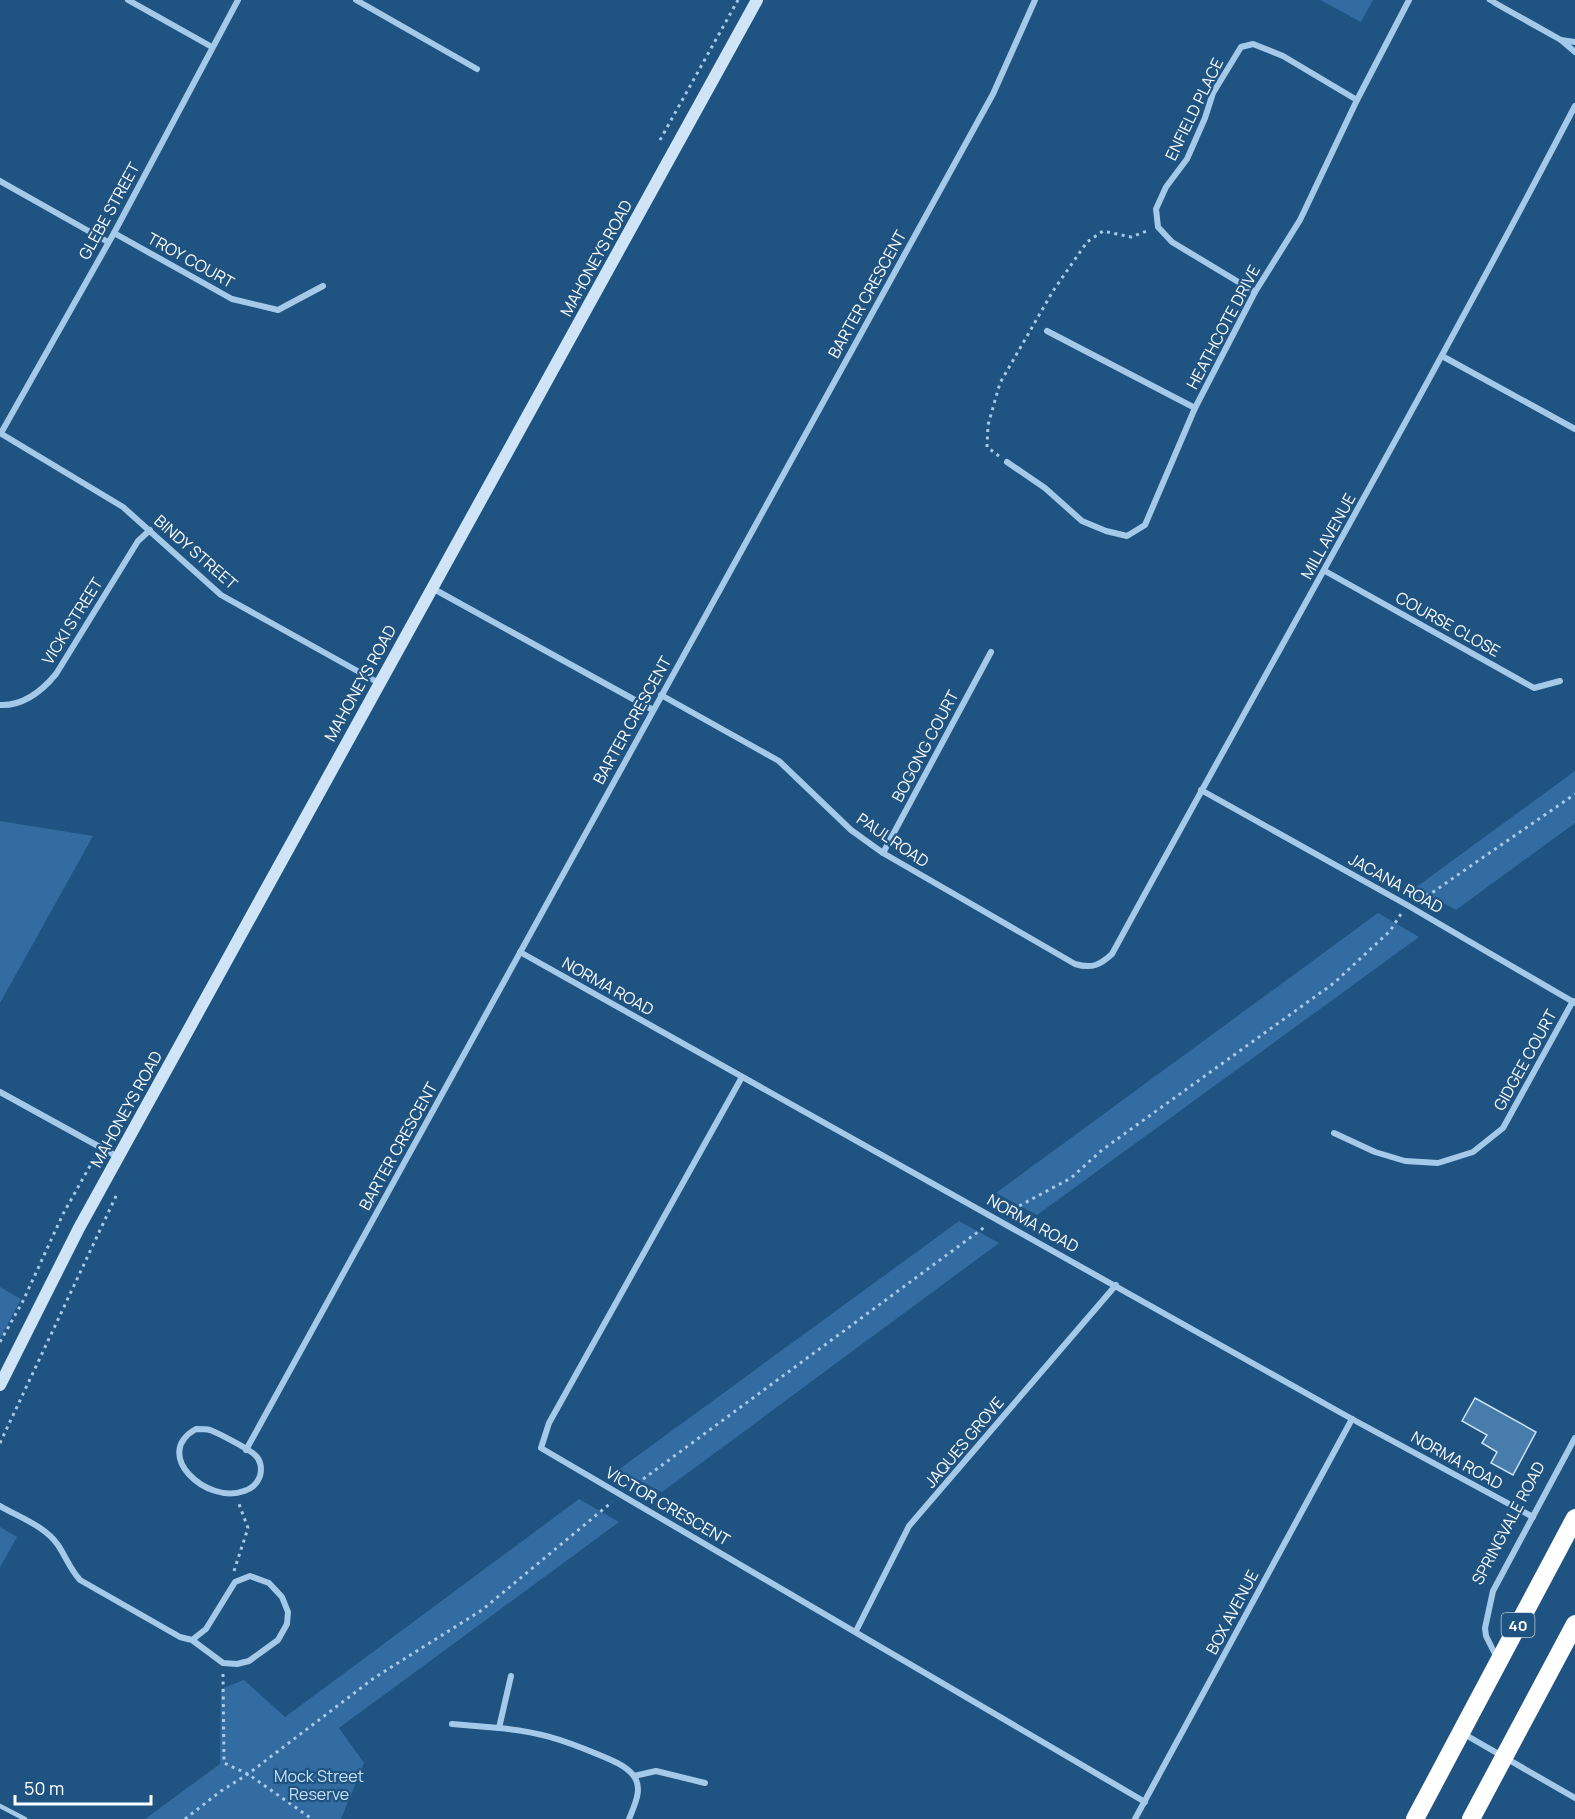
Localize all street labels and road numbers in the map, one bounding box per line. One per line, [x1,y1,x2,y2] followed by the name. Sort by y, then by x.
[1160,54,1228,164] street label: ENFIELD PLACE
[73,158,145,264] street label: GLEBE STREET
[555,196,637,320] street label: MAHONEYS ROAD
[823,226,912,362] street label: BARTER CRESCENT
[144,227,239,293] street label: TROY COURT
[1181,261,1265,393] street label: HEATHCOTE DRIVE
[1295,489,1361,583] street label: MILL AVENUE
[150,510,243,595] street label: BINDY STREET
[37,573,108,669] street label: VICKI STREET
[1392,586,1504,662] street label: COURSE CLOSE
[319,621,401,745] street label: MAHONEYS ROAD
[588,652,677,788] street label: BARTER CRESCENT
[886,686,964,806] street label: BOGONG COURT
[853,808,934,872] street label: PAUL ROAD
[1345,848,1447,918] street label: JACANA ROAD
[558,952,658,1020] street label: NORMA ROAD
[1488,1005,1562,1114] street label: GIDGEE COURT
[85,1047,167,1171] street label: MAHONEYS ROAD
[354,1078,443,1214] street label: BARTER CRESCENT
[983,1189,1083,1257] street label: NORMA ROAD
[919,1392,1009,1492] street label: JAQUES GROVE
[1407,1426,1507,1494] street label: NORMA ROAD
[1466,1457,1550,1588] street label: SPRINGVALE ROAD
[602,1461,735,1551] street label: VICTOR CRESCENT
[1201,1566,1263,1658] street label: BOX AVENUE
[1502,1613,1534,1637] road number: 40

